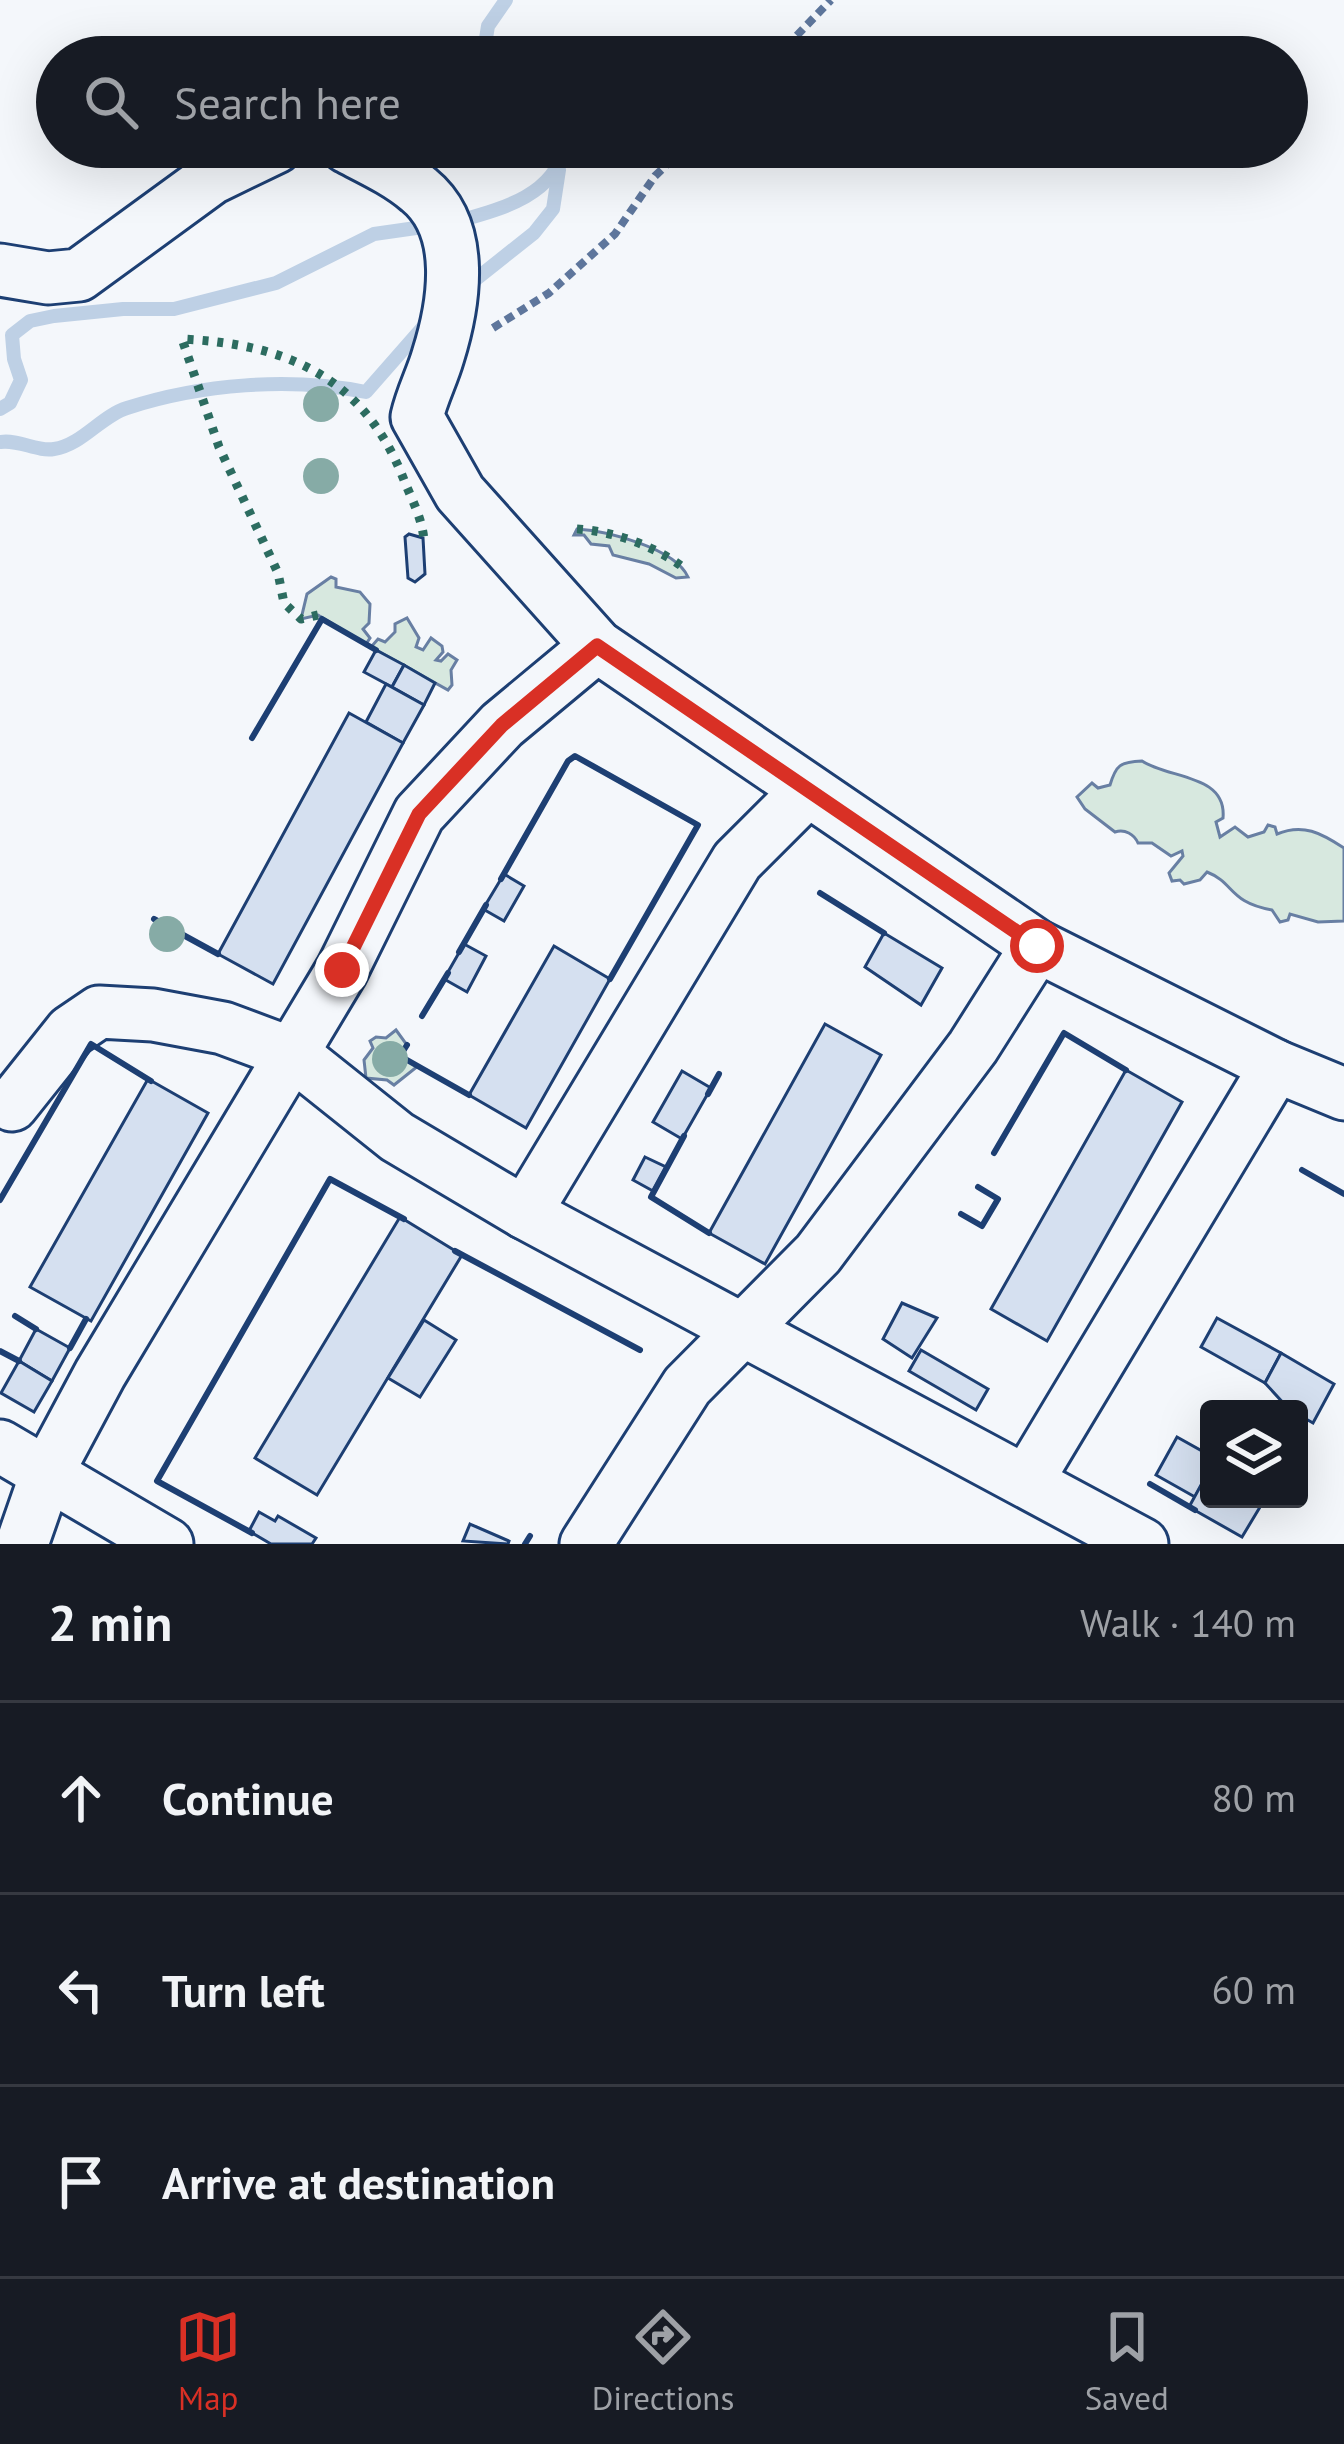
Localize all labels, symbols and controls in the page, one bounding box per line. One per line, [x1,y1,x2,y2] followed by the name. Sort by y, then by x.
[36,36,1308,168] search box
[78,69,144,135] icon: search
[174,73,401,131] text: Search here
[1010,919,1064,973] route start
[315,943,369,997] route end
[1200,1400,1308,1508] map controls
[1200,1400,1308,1508] button: layers
[48,1589,172,1655] text: 2 min
[1080,1597,1296,1648] text: Walk · 140 m
[48,1765,114,1831] icon: ahead
[162,1769,334,1827] text: Continue
[1211,1772,1296,1823] text: 80 m
[48,1957,114,2023] icon: left
[162,1961,325,2019] text: Turn left
[1211,1964,1296,2015] text: 60 m
[48,2149,114,2215] icon: arrive
[162,2153,555,2211] text: Arrive at destination
[175,2304,241,2419] tab: Map
[592,2304,734,2419] tab: Directions
[1085,2304,1169,2419] tab: Saved

